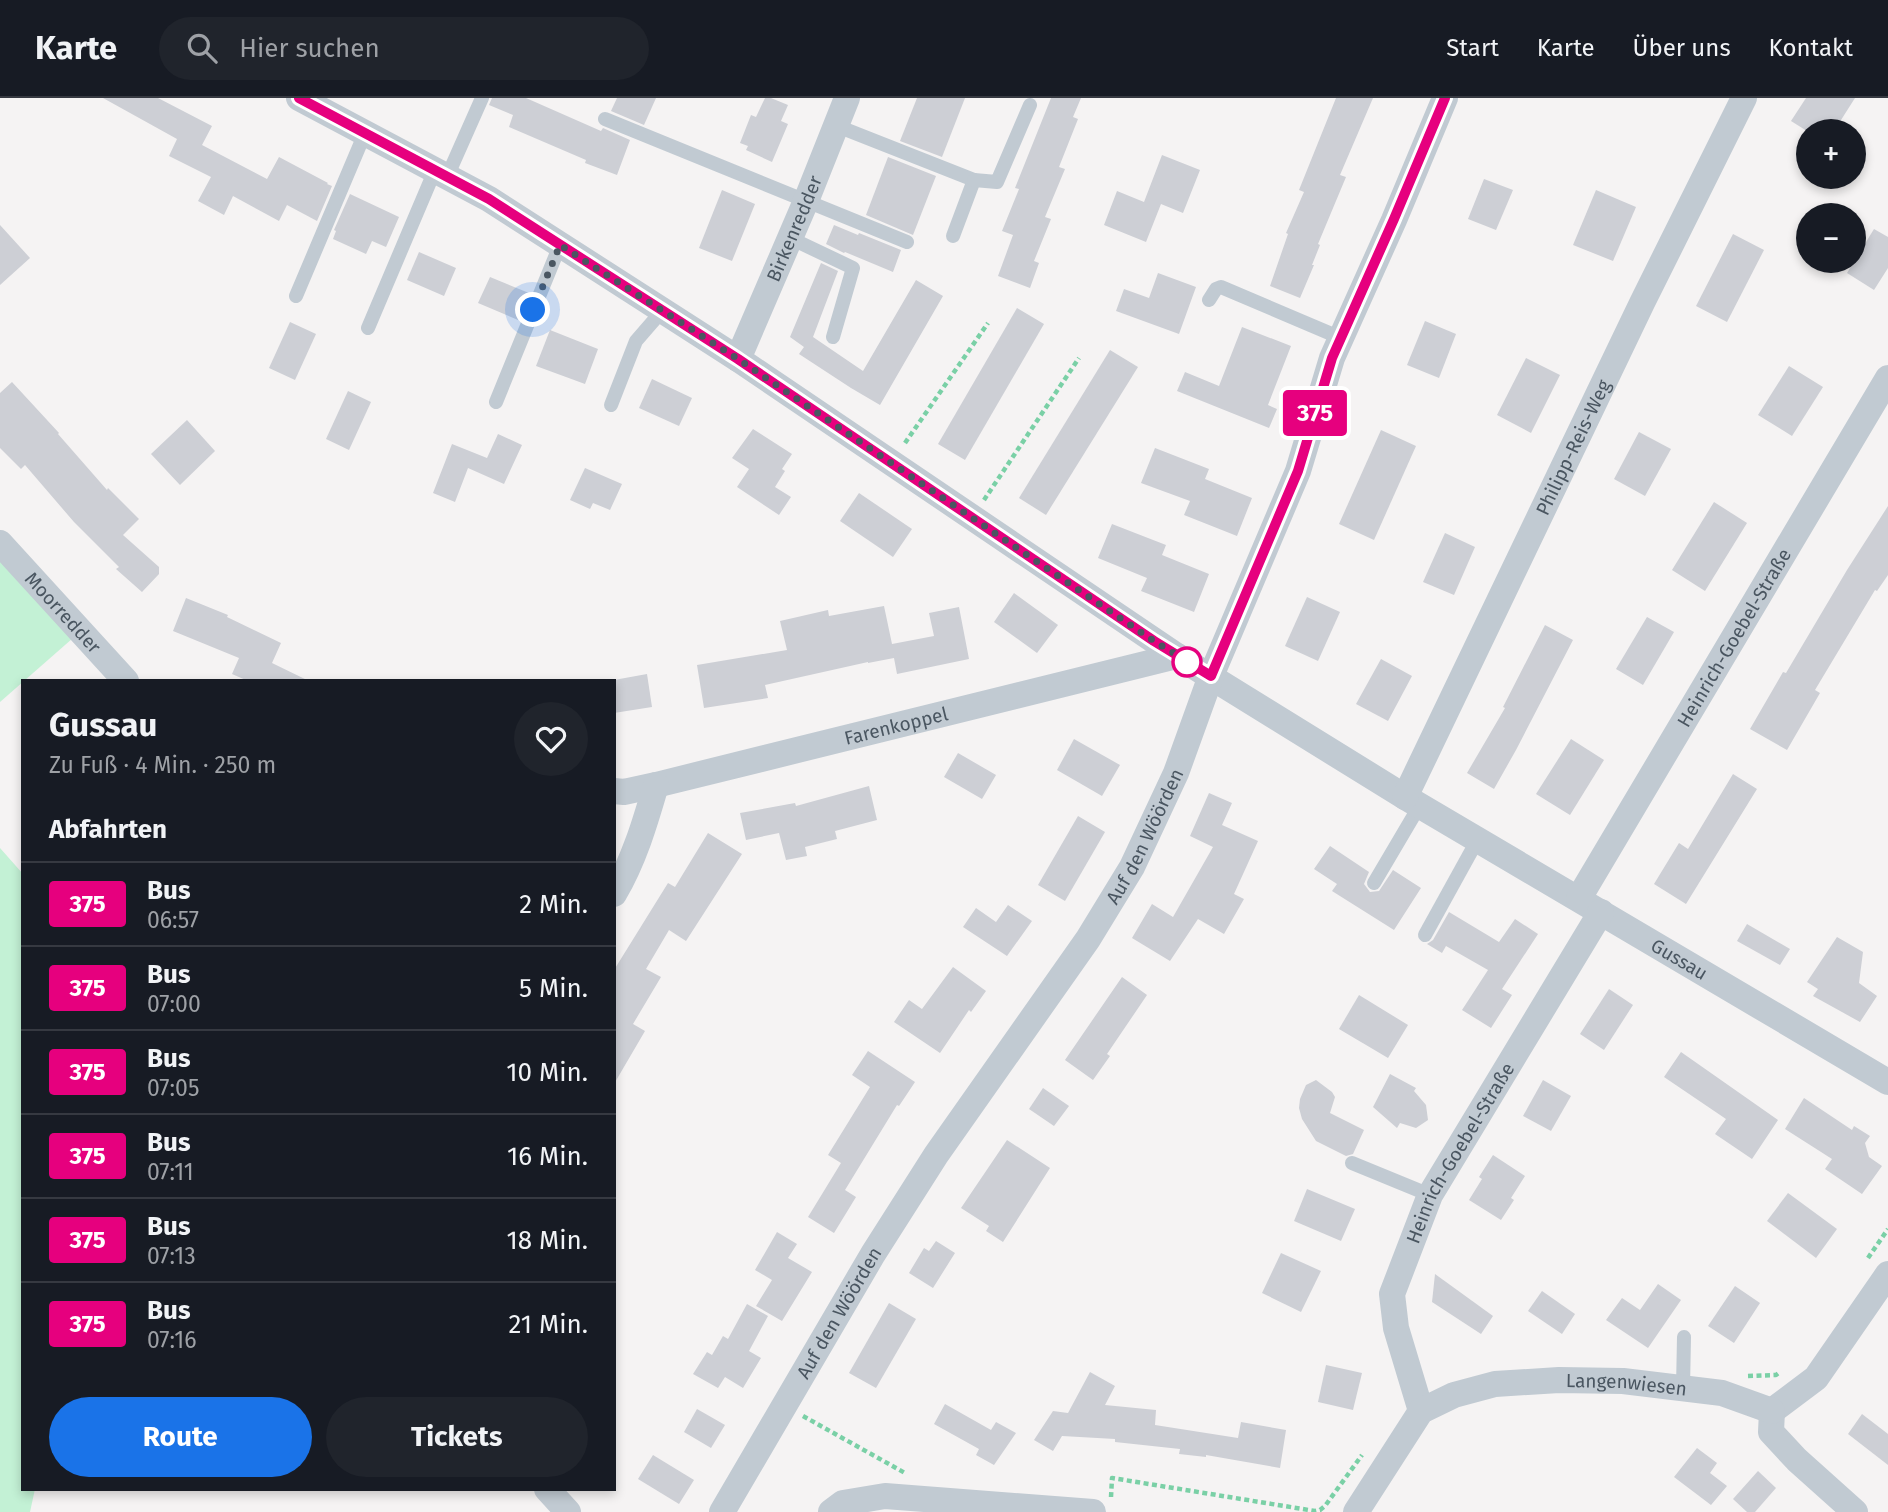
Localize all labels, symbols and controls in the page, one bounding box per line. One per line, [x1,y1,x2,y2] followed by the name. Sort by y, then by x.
[159,17,649,80] search box
[35,28,117,68] text: Karte
[183,29,221,67] icon: search
[239,33,380,64] text: Hier suchen
[1446,34,1499,62] text: Start
[1537,34,1595,62] text: Karte
[1633,34,1731,62] text: Über uns
[1769,34,1853,62] text: Kontakt
[1796,119,1866,273] map controls
[1796,119,1866,189] button: +
[761,172,827,285] street label: Birkenredder
[1796,203,1866,273] button: −
[515,292,550,327] your location
[1531,376,1615,519] street label: Philipp-Reis-Weg
[1275,390,1355,436] line badge: 375
[1297,399,1333,427] text: 375
[1672,544,1796,731] street label: Heinrich-Goebel-Straße
[21,567,107,658] street label: Moorredder
[1172,647,1202,677] unlabelled marker
[514,702,588,776] button: heart
[842,702,951,749] street label: Farenkoppel
[49,705,157,745] text: Gussau
[49,751,276,779] text: Zu Fuß · 4 Min. · 250 m
[1101,765,1188,908] street label: Auf den Wöörden
[49,814,167,845] text: Abfahrten
[147,875,190,906] text: Bus
[519,889,588,920] text: 2 Min.
[69,890,106,918] text: 375
[147,906,199,934] text: 06:57
[1647,933,1712,985] street label: Gussau
[147,959,190,990] text: Bus
[519,973,588,1004] text: 5 Min.
[69,974,106,1002] text: 375
[147,990,201,1018] text: 07:00
[147,1043,190,1074] text: Bus
[506,1057,588,1088] text: 10 Min.
[69,1058,106,1086] text: 375
[1401,1058,1519,1247] street label: Heinrich-Goebel-Straße
[147,1074,199,1102] text: 07:05
[147,1127,190,1158] text: Bus
[507,1141,588,1172] text: 16 Min.
[69,1142,106,1170] text: 375
[147,1158,194,1186] text: 07:11
[147,1211,190,1242] text: Bus
[506,1225,588,1256] text: 18 Min.
[69,1226,106,1254] text: 375
[147,1242,196,1270] text: 07:13
[791,1242,886,1383] street label: Auf den Wöörden
[147,1295,190,1326] text: Bus
[509,1309,588,1340] text: 21 Min.
[69,1310,106,1338] text: 375
[147,1326,196,1354] text: 07:16
[1566,1369,1688,1400] street label: Langenwiesen
[49,1397,312,1477] button: Route
[326,1397,588,1477] button: Tickets

